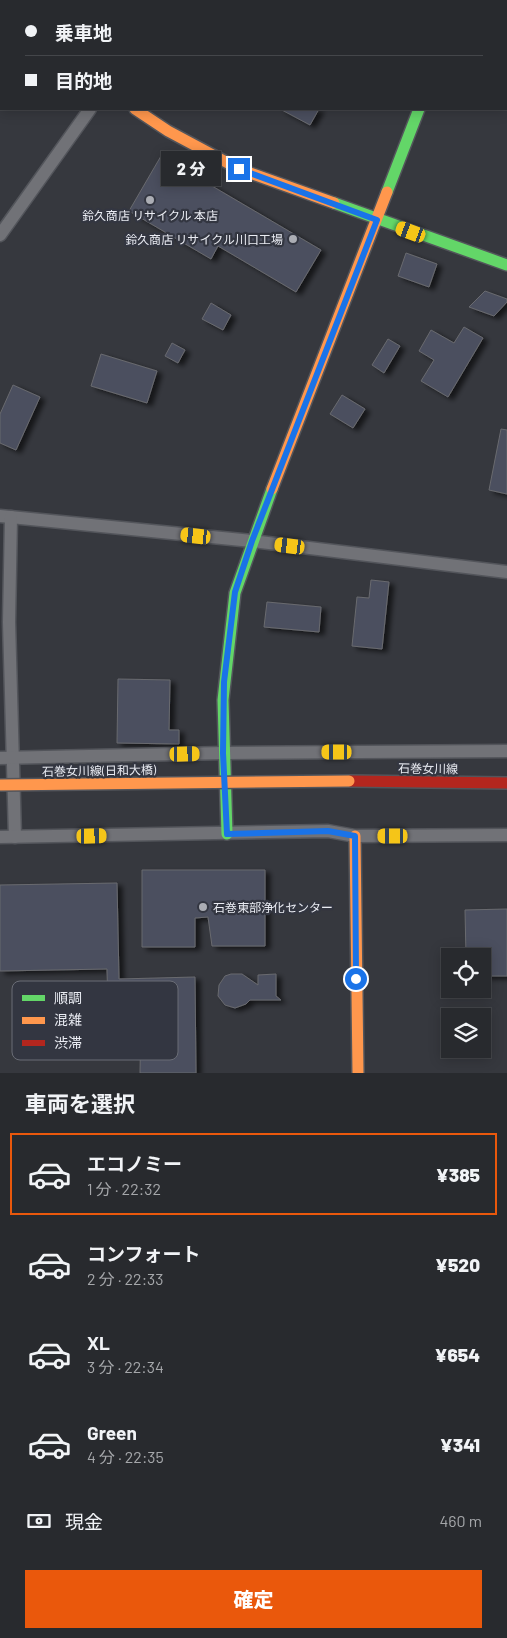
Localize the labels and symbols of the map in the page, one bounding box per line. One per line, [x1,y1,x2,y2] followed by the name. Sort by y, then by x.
[162,152,222,186] callout: 2 分
[228,158,250,180] route end
[144,194,156,206] marker: 鈴久商店 リサイクル 本店
[82,208,218,222] place label: 鈴久商店 リサイクル 本店
[394,220,427,244] car
[125,232,283,246] place label: 鈴久商店 リサイクル川口工場
[287,233,299,245] marker: 鈴久商店 リサイクル川口工場
[180,527,211,545] car
[274,537,305,555] car
[322,745,352,760] car
[169,746,200,762] car
[398,760,458,776] street label: 石巻女川線
[42,762,157,778] street label: 石巻女川線(日和大橋)
[76,828,107,844] car
[378,829,408,844] car
[213,900,333,914] place label: 石巻東部浄化センター
[197,901,209,913] marker: 石巻東部浄化センター
[345,968,367,990] route start
[12,981,178,1060] legend
[54,989,82,1006] text: 順調
[54,1011,82,1028] text: 混雑
[54,1034,82,1051] text: 渋滞

